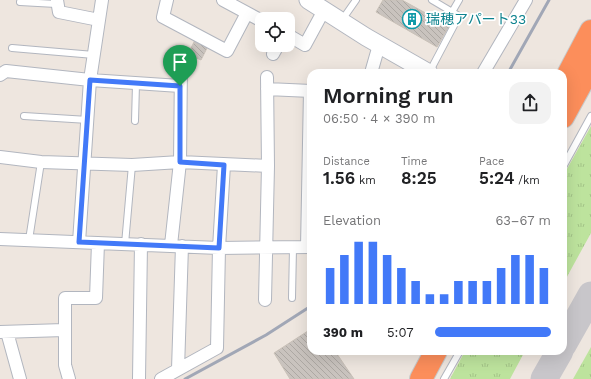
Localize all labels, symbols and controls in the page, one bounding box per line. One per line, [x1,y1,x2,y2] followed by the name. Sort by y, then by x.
[401,8,423,30] building icon: 瑞穂アパート33
[426,11,526,27] place label: 瑞穂アパート33
[255,12,295,52] map controls
[255,12,295,52] button: locate
[163,45,197,86] pin
[169,51,191,73] icon: arrive
[509,82,551,124] button: share
[323,83,454,108] text: Morning run
[323,111,435,126] text: 06:50 · 4 × 390 m
[323,155,370,168] text: Distance
[401,155,427,168] text: Time
[479,155,504,168] text: Pace
[323,168,355,188] text: 1.56
[401,168,437,188] text: 8:25
[479,168,515,188] text: 5:24
[355,174,376,187] text: km
[515,174,540,187] text: /km
[323,213,381,228] text: Elevation
[495,213,551,228] text: 63–67 m
[323,325,363,340] text: 390 m
[387,325,414,340] text: 5:07

